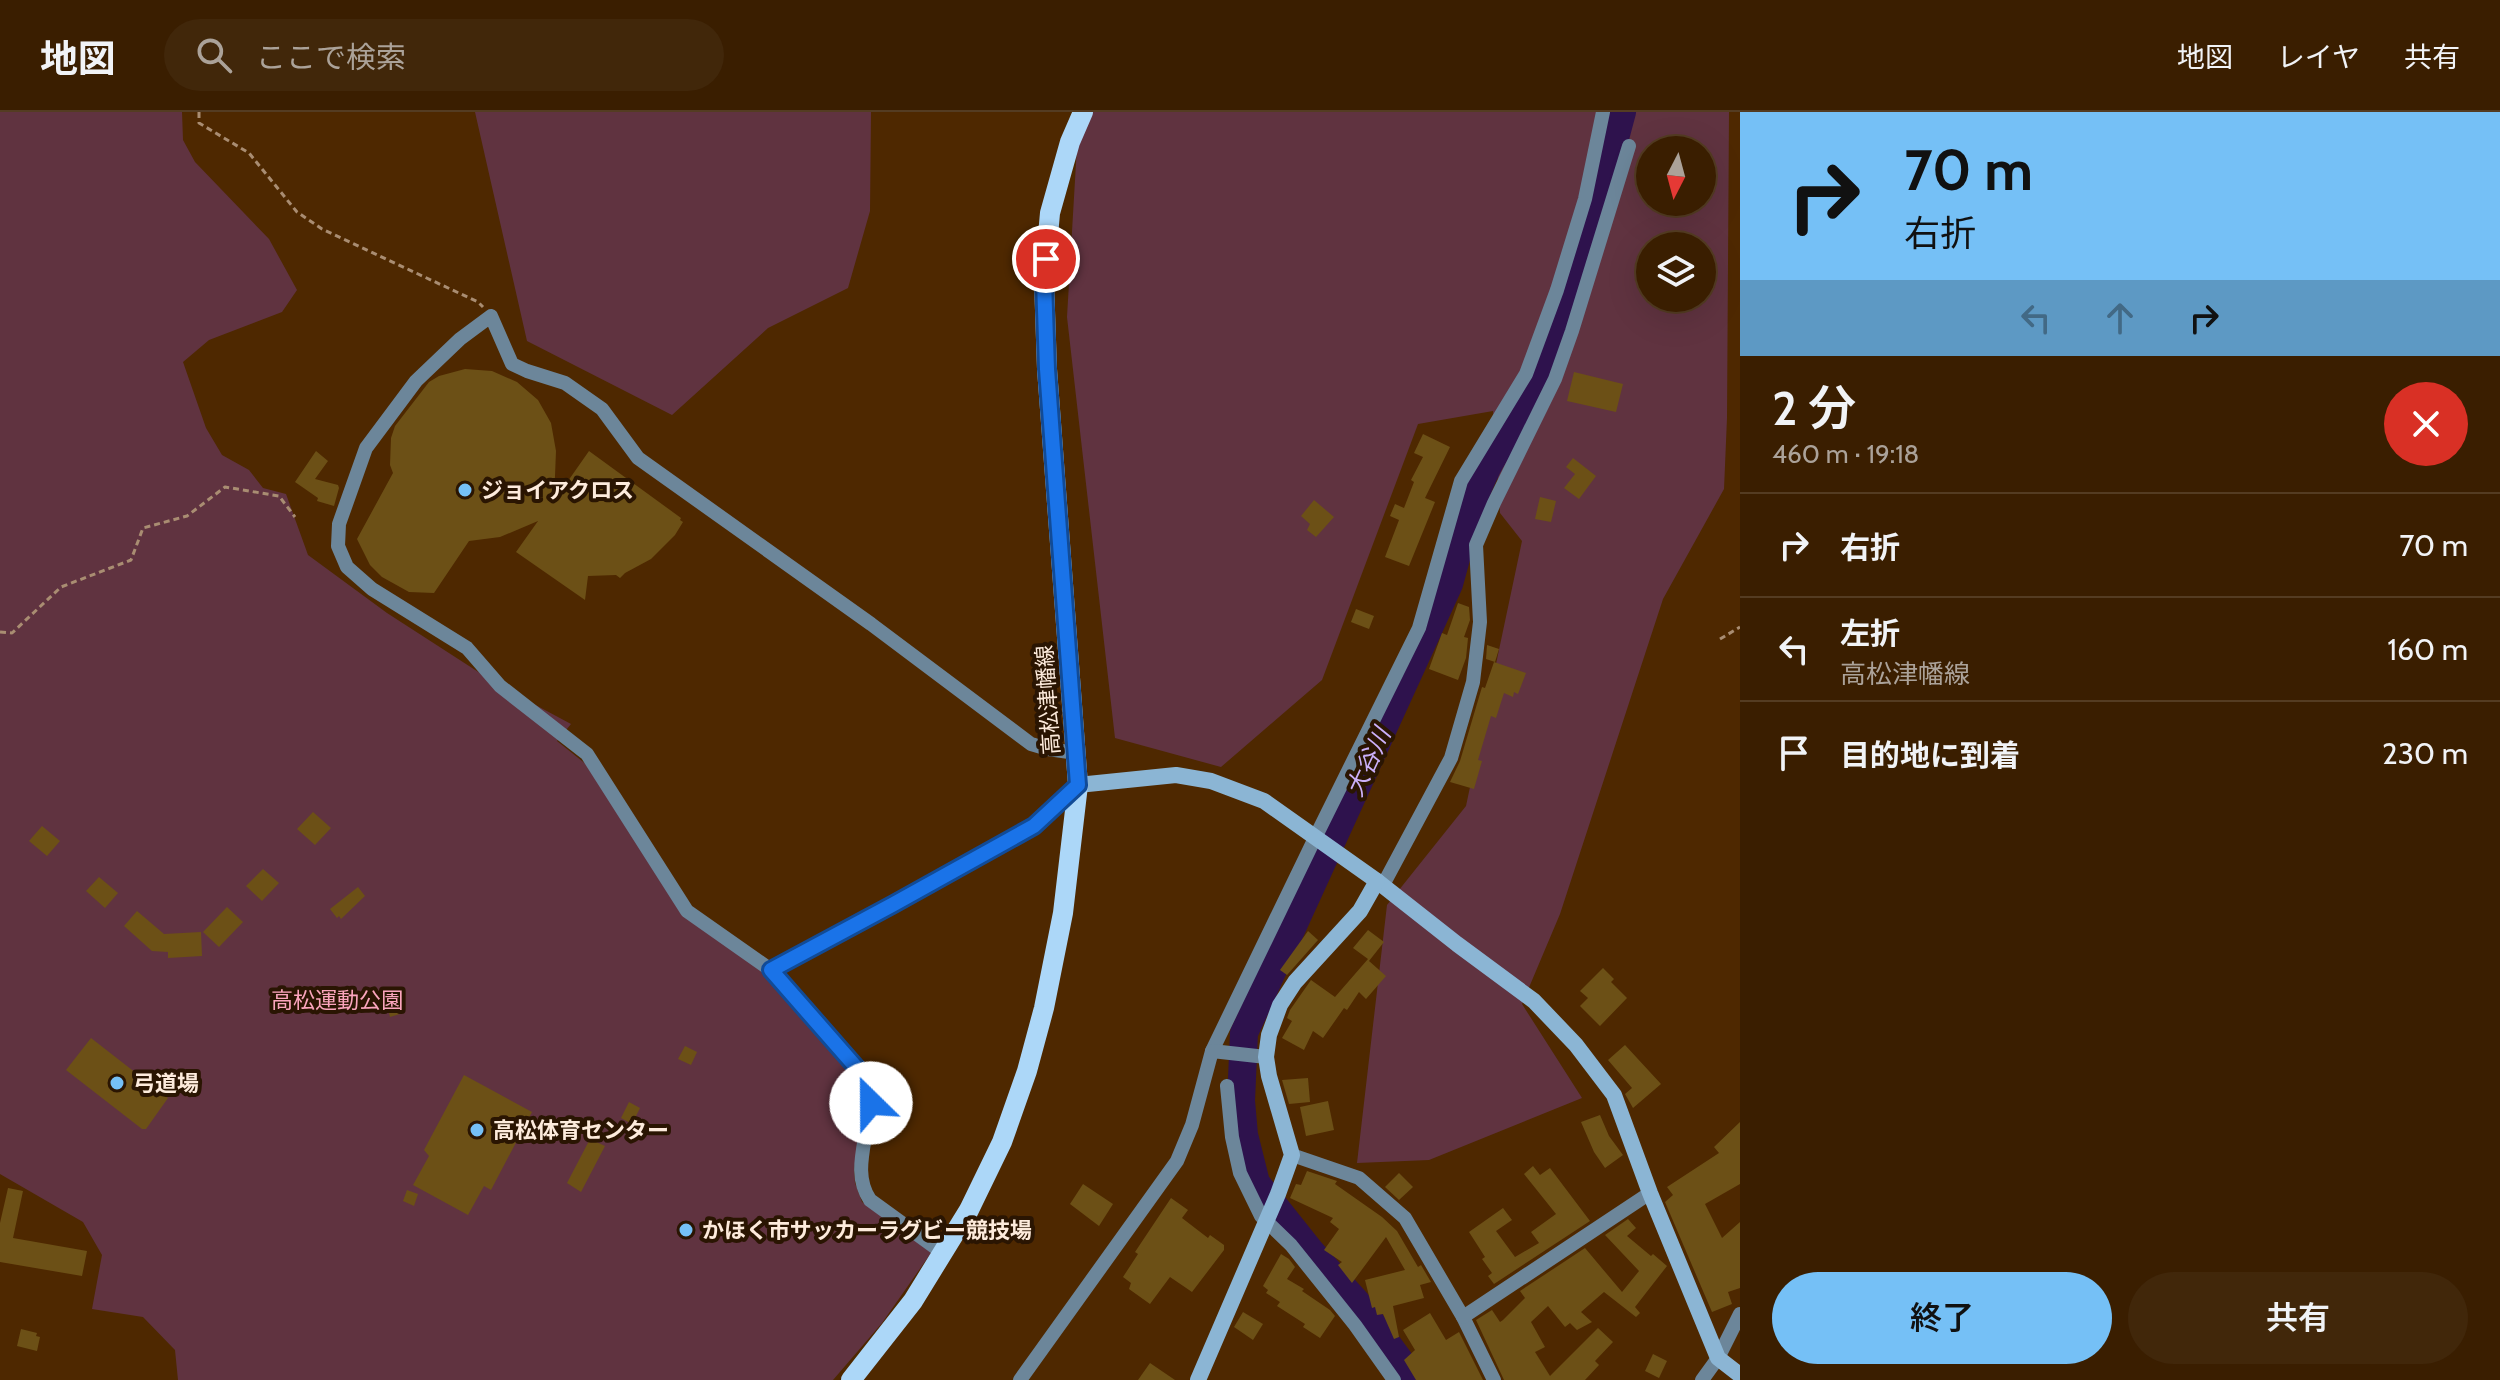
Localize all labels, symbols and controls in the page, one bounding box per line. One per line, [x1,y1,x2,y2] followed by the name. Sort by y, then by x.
[164,19,724,91] search box
[192,33,236,77] icon: search
[40,35,116,82] text: 地図
[256,39,406,76] text: ここで検索
[2177,40,2233,74] text: 地図
[2277,40,2360,74] text: レイヤ
[2404,40,2460,74] text: 共有
[1636,136,1716,216] north arrow
[1636,136,1716,312] map controls
[1904,136,2033,204] text: 70 m
[1772,144,1876,248] icon: right
[1904,211,1976,255] text: 右折
[1012,225,1080,293] pin
[1636,232,1716,312] button: layers
[1024,237,1068,281] icon: arrive
[2014,296,2058,340] icon: left
[2098,296,2142,340] icon: ahead
[2182,296,2226,340] icon: right
[1772,379,1856,437] text: 2 分
[2384,382,2468,466] button: close
[1772,438,1919,470] text: 460 m · 19:18
[481,477,634,504] place label: ジョイアクロス
[456,481,474,499] marker: ジョイアクロス
[1772,523,1816,567] icon: right
[2399,527,2468,564] text: 70 m
[1840,529,1900,566] text: 右折
[1840,615,1900,652] text: 左折
[1772,627,1816,671] icon: left
[2387,631,2468,668] text: 160 m
[1031,644,1065,756] street label: 高松津幡線
[1840,658,1970,690] text: 高松津幡線
[1340,721,1398,801] water label: 大谷川
[1772,731,1816,775] icon: arrive
[2382,735,2468,772] text: 230 m
[1840,737,2020,774] text: 目的地に到着
[271,987,403,1014] park label: 高松運動公園
[829,1061,913,1145] position arrow
[133,1070,199,1097] place label: 弓道場
[108,1074,126,1092] marker: 弓道場
[493,1117,669,1144] place label: 高松体育センター
[468,1121,486,1139] marker: 高松体育センター
[702,1217,1032,1244] place label: かほく市サッカーラグビー競技場
[677,1221,695,1239] marker: かほく市サッカーラグビー競技場
[1772,1272,2112,1364] button: 終了
[2128,1272,2468,1364] button: 共有

